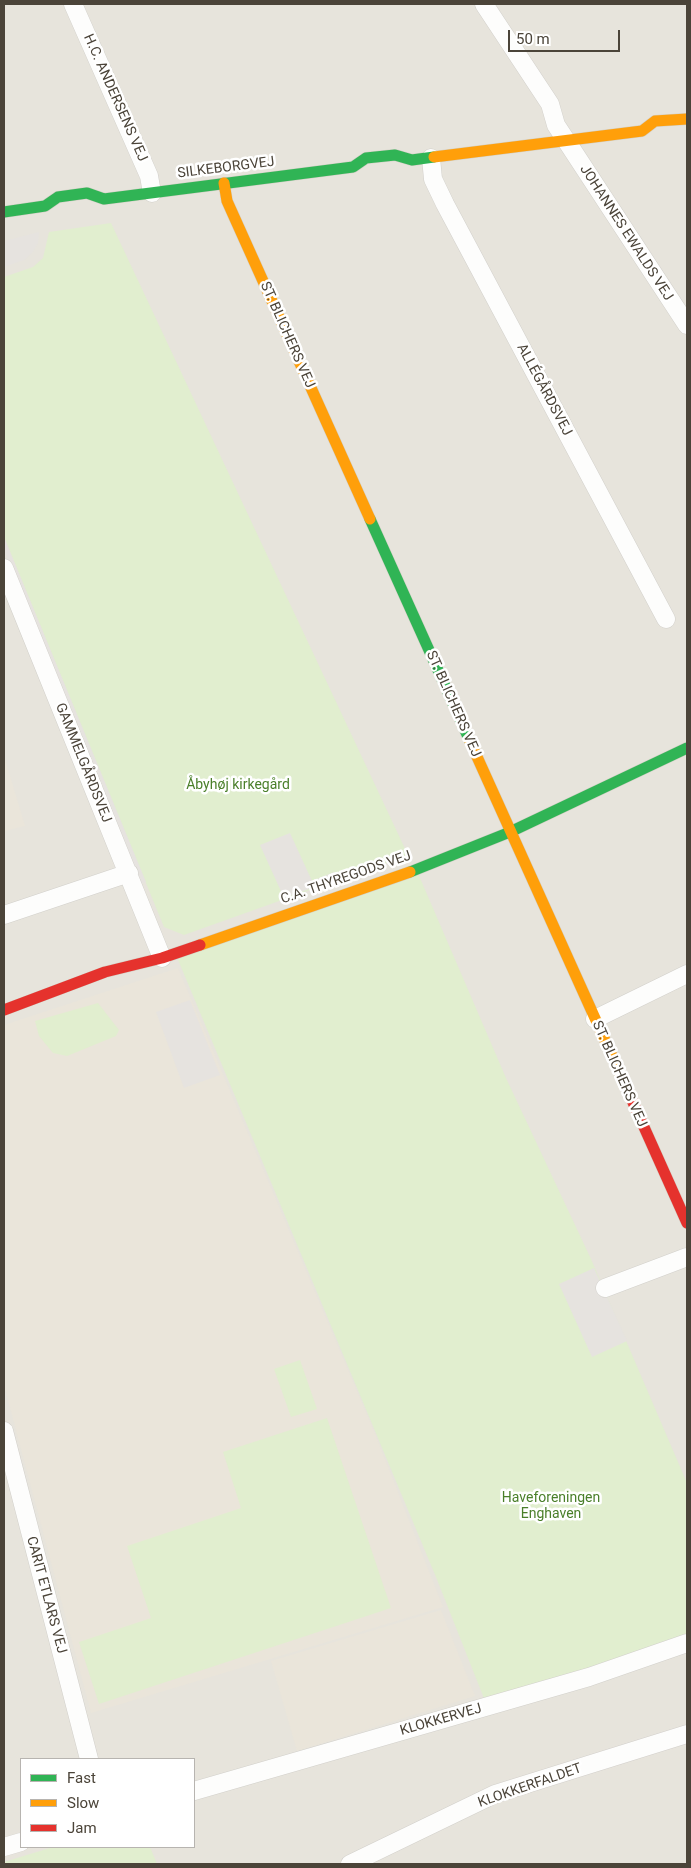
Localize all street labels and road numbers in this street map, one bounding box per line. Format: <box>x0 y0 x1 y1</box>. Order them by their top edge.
street label: H.C. ANDERSENS VEJ <box>79 32 151 164</box>
street label: SILKEBORGVEJ <box>177 154 275 182</box>
street label: JOHANNES EWALDS VEJ <box>576 162 676 304</box>
street label: ST. BLICHERS VEJ <box>256 279 318 391</box>
street label: ALLÉGÅRDSVEJ <box>513 341 575 439</box>
street label: ST. BLICHERS VEJ <box>422 648 484 760</box>
street label: GAMMELGÅRDSVEJ <box>51 701 115 825</box>
street label: C.A. THYREGODS VEJ <box>279 848 413 908</box>
street label: ST. BLICHERS VEJ <box>588 1018 650 1130</box>
street label: CARIT ETLARS VEJ <box>22 1535 70 1655</box>
street label: KLOKKERVEJ <box>398 1700 484 1740</box>
street label: KLOKKERFALDET <box>476 1760 584 1812</box>

